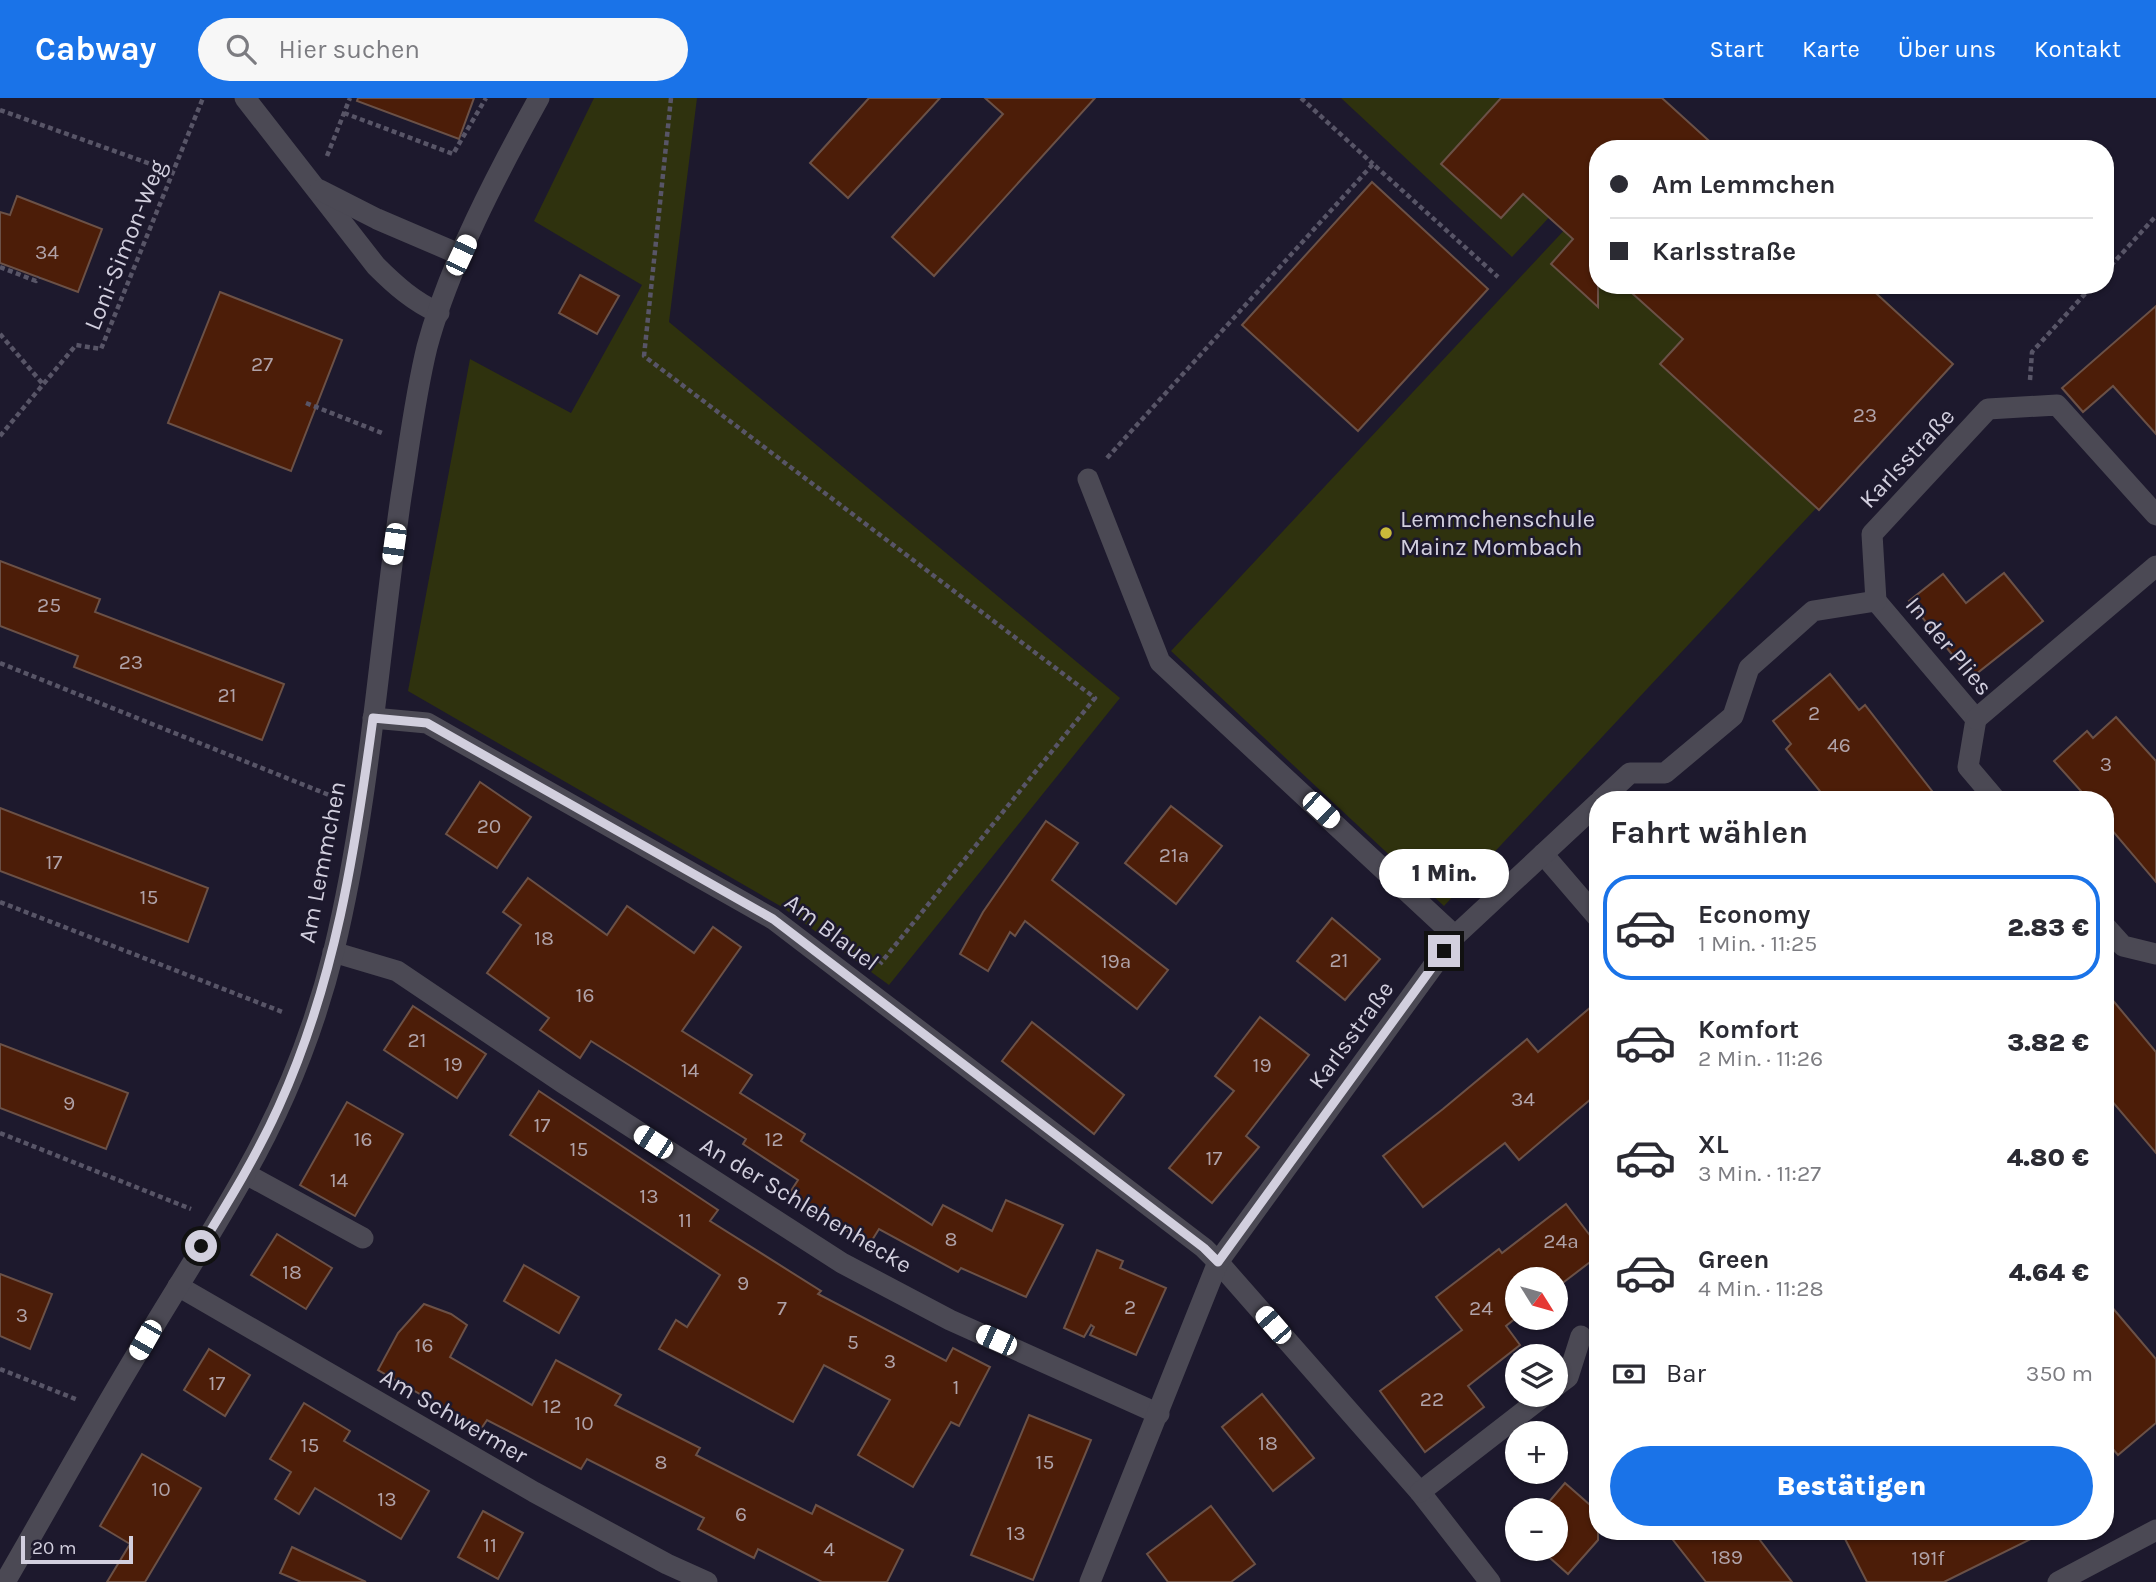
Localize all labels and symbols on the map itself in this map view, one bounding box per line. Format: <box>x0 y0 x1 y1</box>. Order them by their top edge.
street label: Loni-Simon-Weg <box>78 155 172 334</box>
car <box>443 232 480 278</box>
house number: 34 <box>35 240 59 264</box>
house number: 27 <box>251 352 273 376</box>
street label: Karlsstraße <box>1854 402 1960 514</box>
house number: 23 <box>1853 403 1877 427</box>
place label: Lemmchenschule Mainz Mombach <box>1400 505 1595 561</box>
car <box>381 522 408 566</box>
marker: Lemmchenschule Mainz Mombach <box>1378 525 1394 541</box>
street label: In der Plies <box>1900 591 1998 701</box>
house number: 25 <box>37 593 61 617</box>
house number: 23 <box>119 650 143 674</box>
house number: 21 <box>217 683 237 707</box>
house number: 2 <box>1808 701 1820 725</box>
house number: 46 <box>1827 733 1851 757</box>
house number: 3 <box>2100 752 2112 776</box>
street label: Am Lemmchen <box>293 779 351 945</box>
car <box>1299 788 1344 832</box>
house number: 20 <box>477 814 501 838</box>
house number: 21a <box>1159 843 1189 867</box>
house number: 17 <box>46 850 63 874</box>
callout: 1 Min. <box>1379 850 1509 898</box>
house number: 15 <box>140 885 158 909</box>
street label: Am Blauel <box>779 888 885 976</box>
house number: 18 <box>534 926 554 950</box>
route end <box>1428 935 1460 967</box>
house number: 21 <box>1329 948 1349 972</box>
house number: 19a <box>1101 949 1131 973</box>
street label: Karlsstraße <box>1303 976 1399 1094</box>
house number: 16 <box>576 983 594 1007</box>
house number: 21 <box>407 1028 427 1052</box>
house number: 19 <box>443 1052 463 1076</box>
house number: 19 <box>1252 1053 1272 1077</box>
house number: 14 <box>681 1058 700 1082</box>
house number: 34 <box>1511 1087 1535 1111</box>
house number: 9 <box>63 1091 75 1115</box>
house number: 17 <box>534 1113 551 1137</box>
car <box>630 1122 677 1162</box>
house number: 16 <box>354 1127 372 1151</box>
house number: 12 <box>764 1127 784 1151</box>
street label: An der Schlehenhecke <box>695 1131 917 1279</box>
house number: 15 <box>570 1137 588 1161</box>
house number: 17 <box>1206 1146 1223 1170</box>
house number: 14 <box>330 1168 349 1192</box>
house number: 13 <box>639 1184 659 1208</box>
house number: 11 <box>678 1208 692 1232</box>
house number: 8 <box>945 1227 957 1251</box>
house number: 24a <box>1543 1229 1579 1253</box>
route start <box>185 1230 217 1262</box>
house number: 18 <box>282 1260 302 1284</box>
north arrow <box>1505 1267 1568 1330</box>
house number: 9 <box>737 1271 749 1295</box>
house number: 2 <box>1124 1295 1136 1319</box>
house number: 7 <box>777 1296 787 1320</box>
house number: 24 <box>1469 1296 1493 1320</box>
car <box>1252 1302 1295 1348</box>
house number: 3 <box>16 1303 28 1327</box>
car <box>126 1317 165 1363</box>
car <box>973 1322 1020 1358</box>
house number: 5 <box>847 1330 859 1354</box>
house number: 16 <box>415 1333 433 1357</box>
house number: 3 <box>884 1349 896 1373</box>
street label: Am Schwermer <box>375 1363 533 1470</box>
house number: 17 <box>209 1371 226 1395</box>
house number: 1 <box>953 1375 959 1399</box>
house number: 22 <box>1420 1387 1444 1411</box>
house number: 12 <box>542 1394 562 1418</box>
house number: 10 <box>574 1411 594 1435</box>
house number: 18 <box>1258 1431 1278 1455</box>
house number: 15 <box>301 1433 319 1457</box>
house number: 8 <box>655 1450 667 1474</box>
house number: 15 <box>1036 1450 1054 1474</box>
house number: 10 <box>151 1477 171 1501</box>
house number: 13 <box>377 1487 397 1511</box>
house number: 6 <box>735 1502 747 1526</box>
house number: 13 <box>1006 1521 1026 1545</box>
scale bar <box>21 1533 133 1565</box>
house number: 11 <box>483 1533 497 1557</box>
house number: 4 <box>823 1537 835 1561</box>
house number: 189 <box>1711 1545 1743 1569</box>
house number: 191f <box>1911 1546 1945 1570</box>

